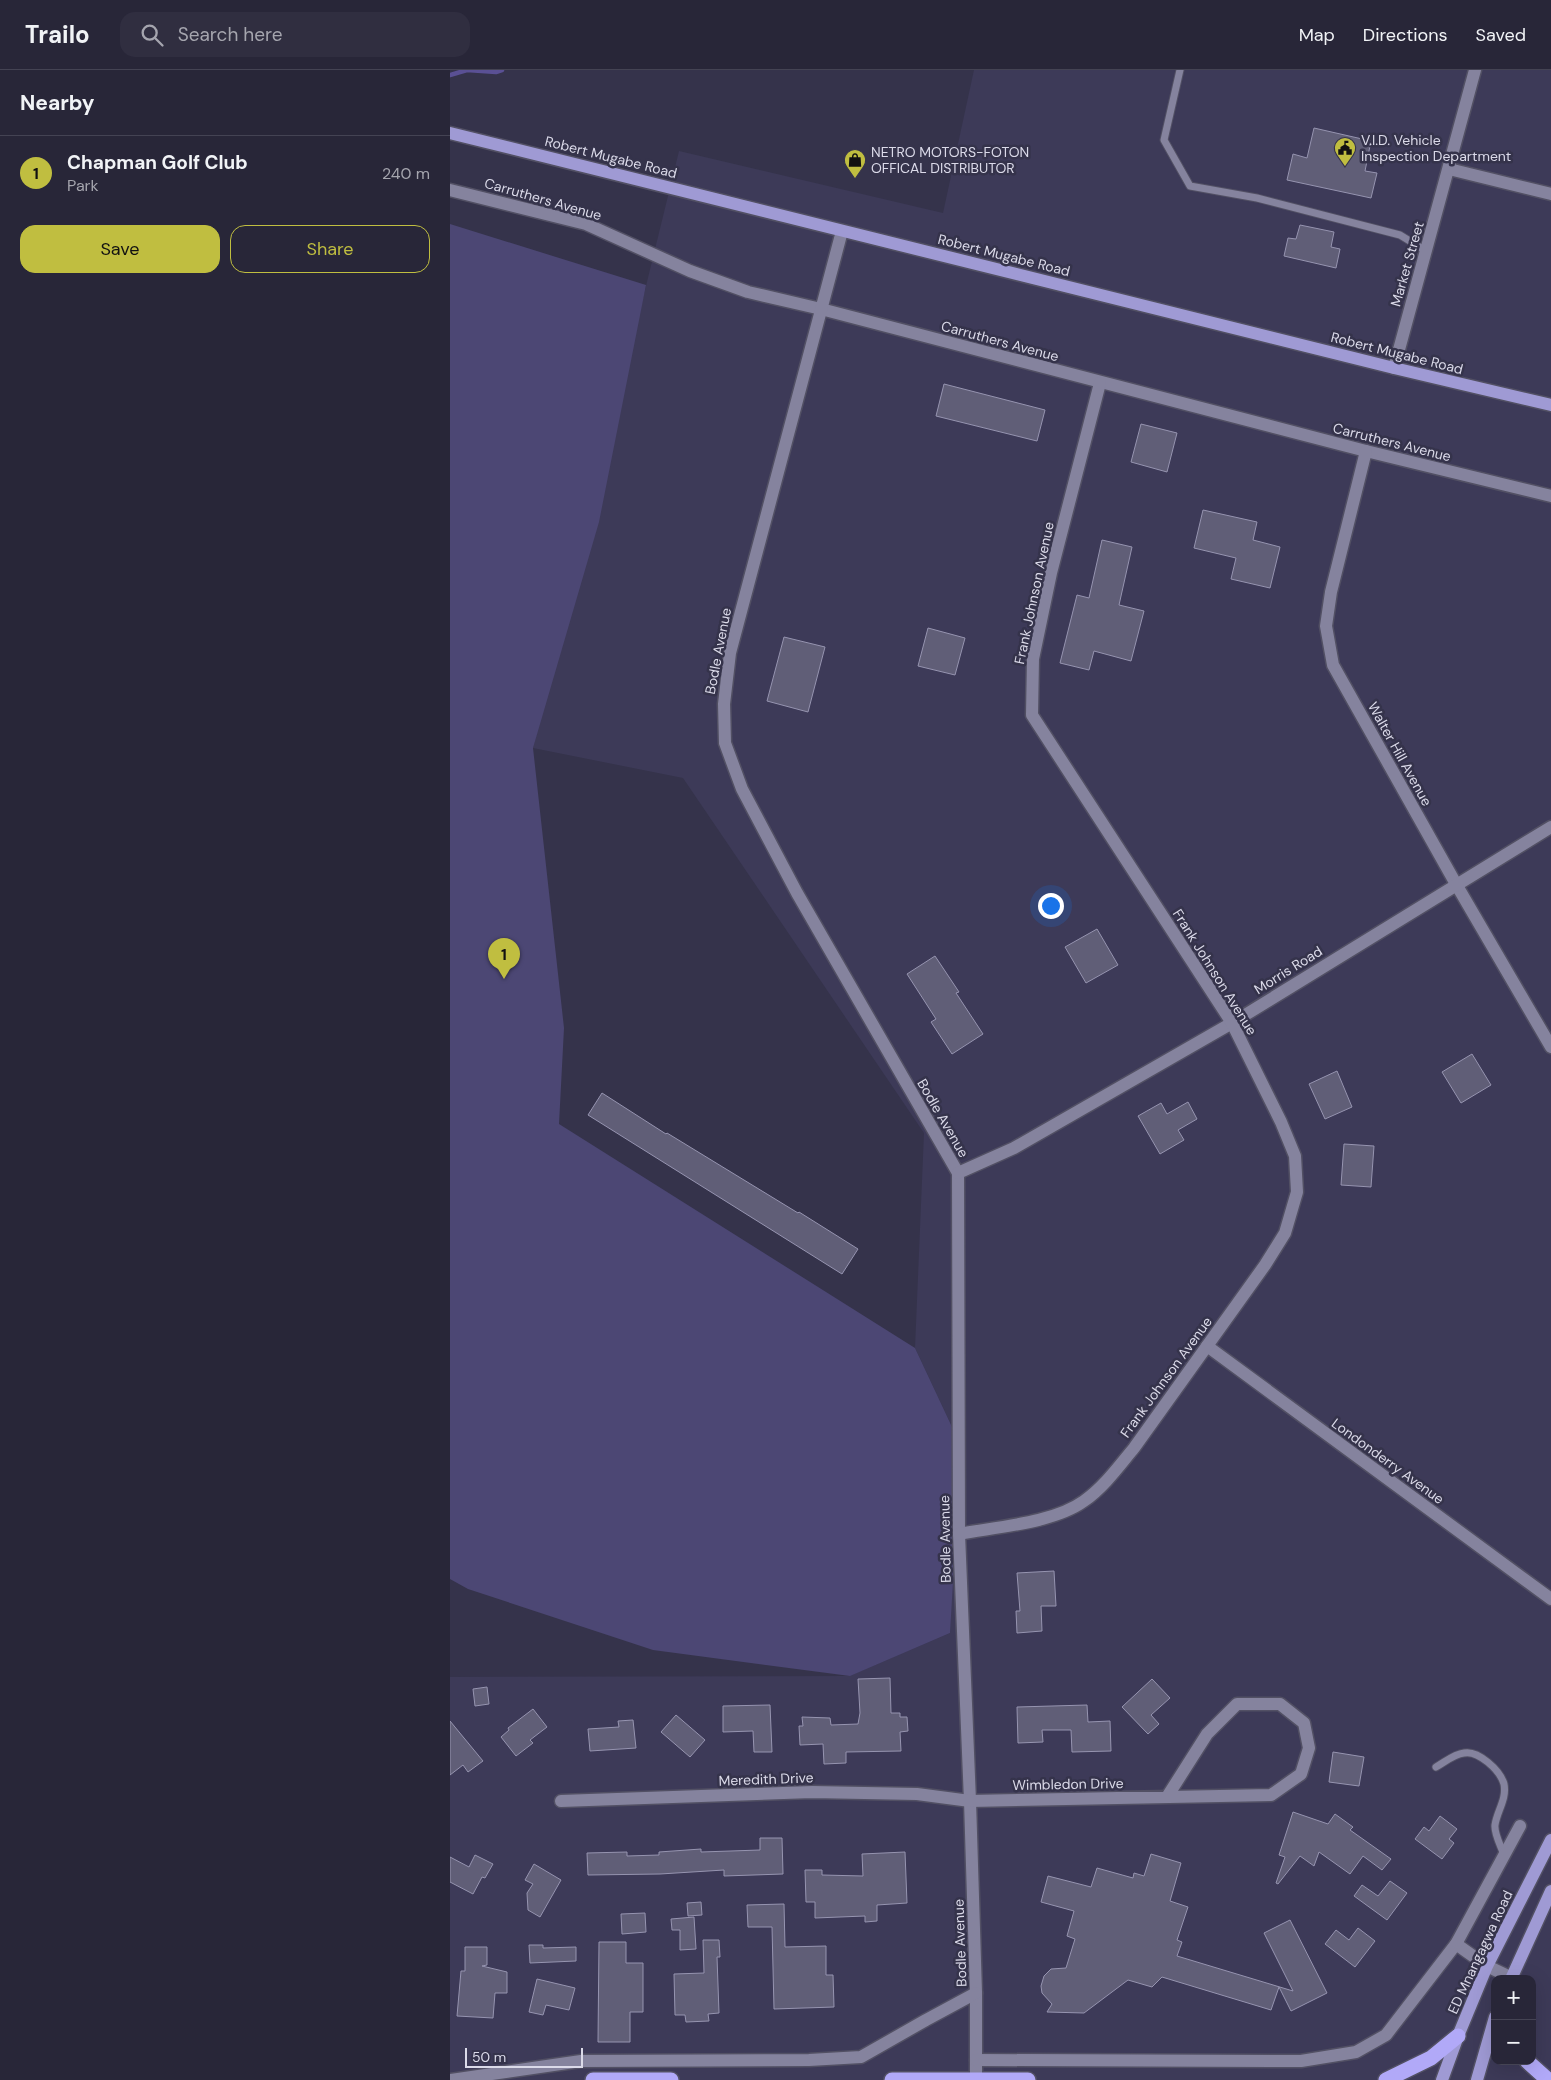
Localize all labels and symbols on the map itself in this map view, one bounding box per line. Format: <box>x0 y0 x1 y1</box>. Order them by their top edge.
place label: V.I.D. Vehicle Inspection Department <box>1361 131 1511 165</box>
street label: Robert Mugabe Road <box>543 132 679 182</box>
public building icon: V.I.D. Vehicle Inspection Department <box>1333 136 1357 167</box>
place label: NETRO MOTORS-FOTON OFFICAL DISTRIBUTOR <box>871 143 1029 177</box>
shop icon: NETRO MOTORS-FOTON OFFICAL DISTRIBUTOR <box>843 148 867 179</box>
street label: Carruthers Avenue <box>482 174 604 224</box>
street label: Market Street <box>1386 219 1428 309</box>
street label: Robert Mugabe Road <box>936 230 1072 280</box>
street label: Carruthers Avenue <box>939 317 1061 365</box>
street label: Robert Mugabe Road <box>1329 328 1465 378</box>
street label: Carruthers Avenue <box>1331 419 1453 465</box>
street label: Frank Johnson Avenue <box>1010 520 1058 666</box>
street label: Bodle Avenue <box>701 606 735 696</box>
street label: Walter Hill Avenue <box>1364 699 1436 809</box>
your location <box>1038 893 1064 919</box>
street label: Frank Johnson Avenue <box>1169 906 1261 1038</box>
pin: 1 <box>488 938 520 979</box>
street label: Morris Road <box>1251 942 1325 998</box>
street label: Bodle Avenue <box>913 1075 973 1161</box>
street label: Frank Johnson Avenue <box>1116 1313 1216 1441</box>
street label: Londonderry Avenue <box>1328 1414 1448 1508</box>
street label: Bodle Avenue <box>935 1495 955 1583</box>
street label: Meredith Drive <box>718 1768 814 1790</box>
street label: Wimbledon Drive <box>1012 1774 1124 1794</box>
street label: ED Mnangagwa Road <box>1443 1887 1517 2017</box>
street label: Bodle Avenue <box>949 1899 971 1987</box>
scale bar <box>465 2045 582 2068</box>

